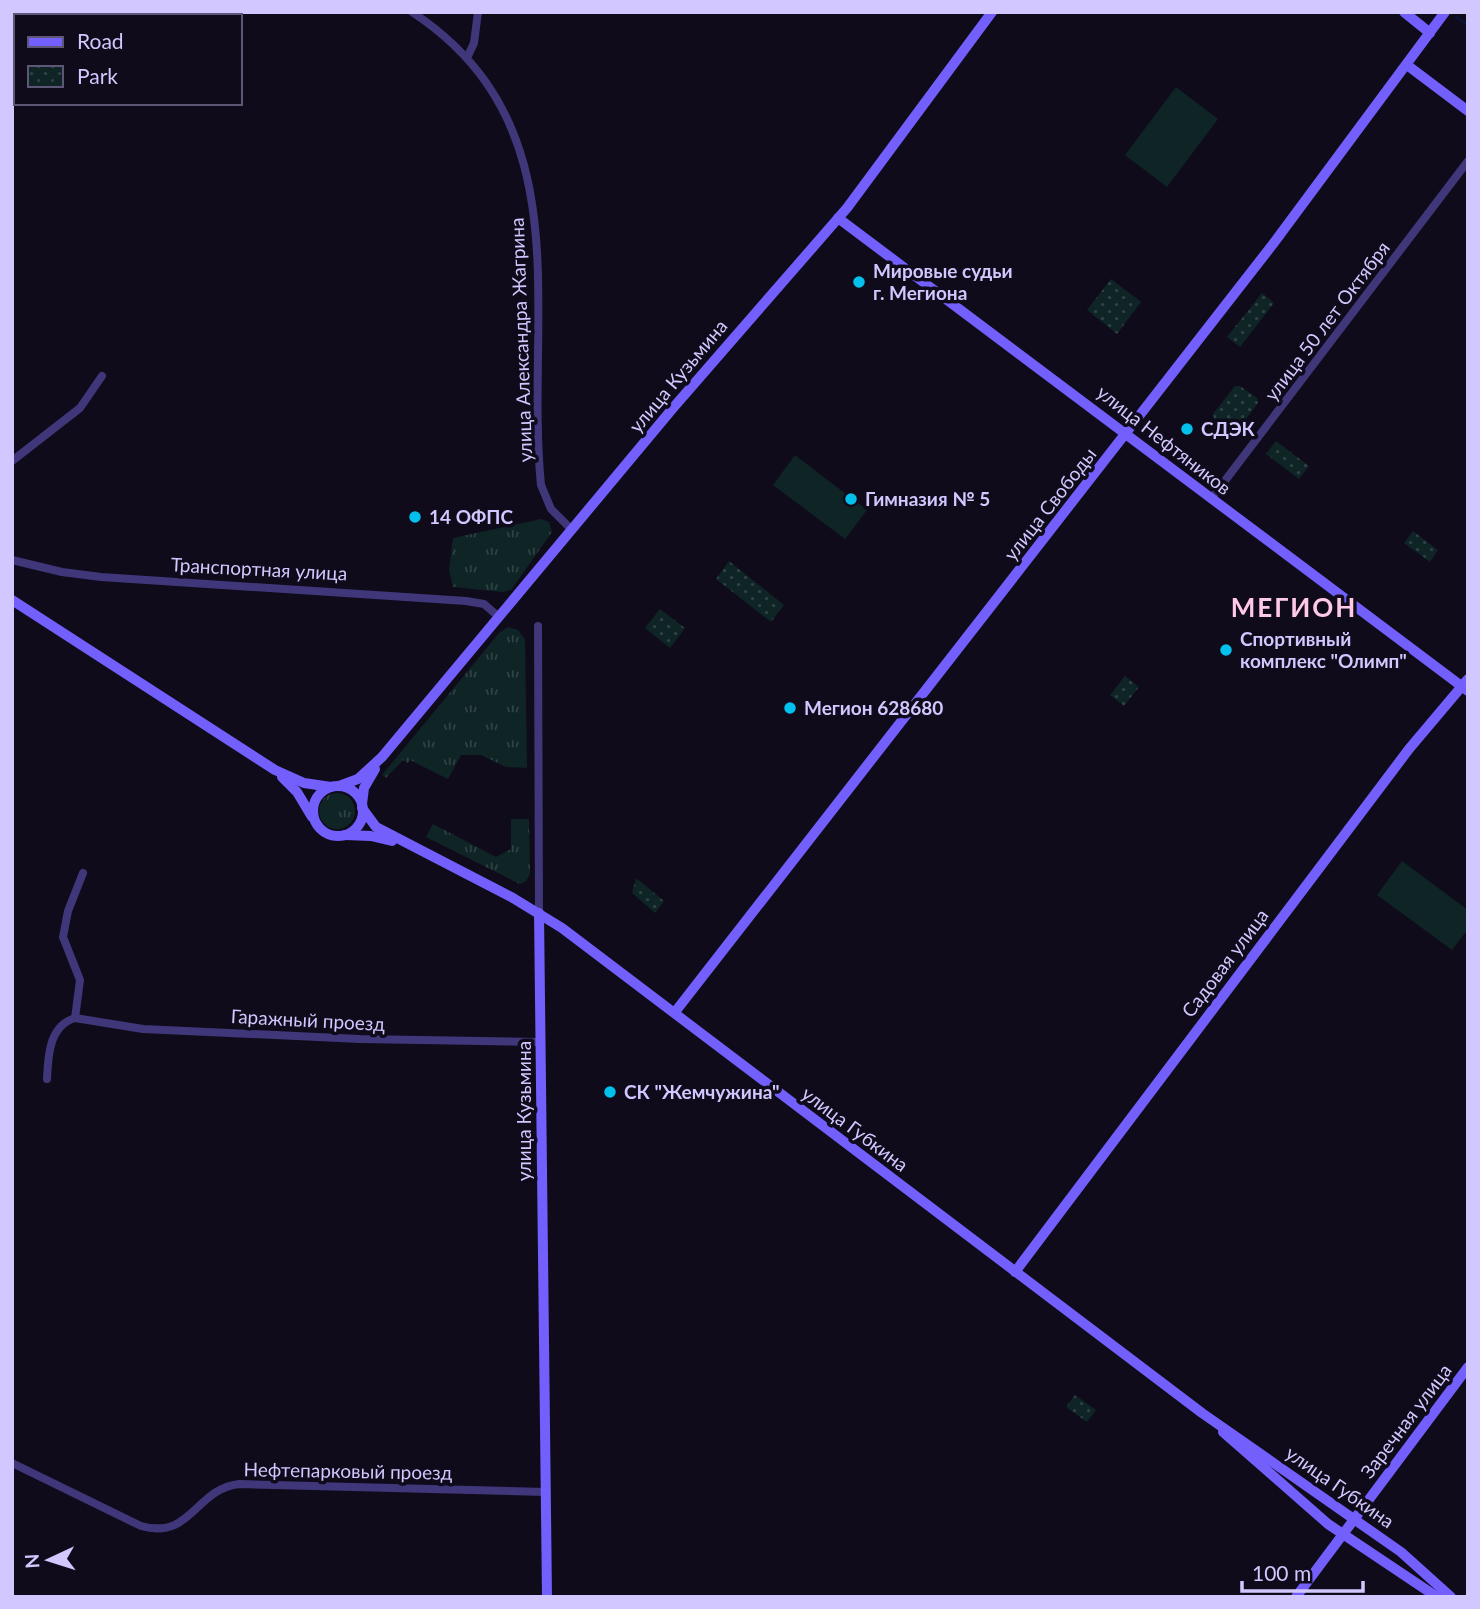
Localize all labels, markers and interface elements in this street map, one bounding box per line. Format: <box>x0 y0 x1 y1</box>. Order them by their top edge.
legend <box>14 14 242 105</box>
text: Road <box>77 28 124 53</box>
text: Park <box>77 63 118 88</box>
street label: улица Александра Жагрина <box>505 217 536 463</box>
street label: улица 50 лет Октября <box>1259 236 1394 405</box>
place label: Мировые судьи г. Мегиона <box>873 259 1013 304</box>
marker: Мировые судьи г. Мегиона <box>851 274 867 290</box>
street label: улица Кузьмина <box>624 315 732 437</box>
street label: улица Нефтяников <box>1093 380 1236 499</box>
place label: СДЭК <box>1201 417 1256 440</box>
marker: СДЭК <box>1179 421 1195 437</box>
street label: улица Свободы <box>998 443 1101 565</box>
place label: Гимназия № 5 <box>865 487 990 510</box>
marker: Гимназия № 5 <box>843 491 859 507</box>
place label: 14 ОФПС <box>429 505 513 528</box>
marker: 14 ОФПС <box>407 509 423 525</box>
street label: Транспортная улица <box>170 552 348 585</box>
district label: МЕГИОН <box>1231 591 1357 623</box>
place label: Спортивный комплекс "Олимп" <box>1240 627 1407 672</box>
marker: Спортивный комплекс "Олимп" <box>1218 642 1234 658</box>
place label: Мегион 628680 <box>804 696 943 719</box>
marker: Мегион 628680 <box>782 700 798 716</box>
street label: Садовая улица <box>1176 904 1273 1021</box>
street label: Гаражный проезд <box>230 1004 386 1035</box>
street label: улица Кузьмина <box>512 1041 535 1181</box>
place label: СК "Жемчужина" <box>624 1080 780 1103</box>
street label: улица Губкина <box>798 1081 913 1176</box>
marker: СК "Жемчужина" <box>602 1084 618 1100</box>
street label: Заречная улица <box>1355 1359 1456 1482</box>
street label: улица Губкина <box>1282 1441 1399 1532</box>
street label: Нефтепарковый проезд <box>243 1457 453 1484</box>
north arrow <box>14 1525 84 1595</box>
scale bar <box>1242 1550 1363 1594</box>
text: N <box>20 1553 44 1569</box>
text: 100 m <box>1252 1560 1311 1585</box>

